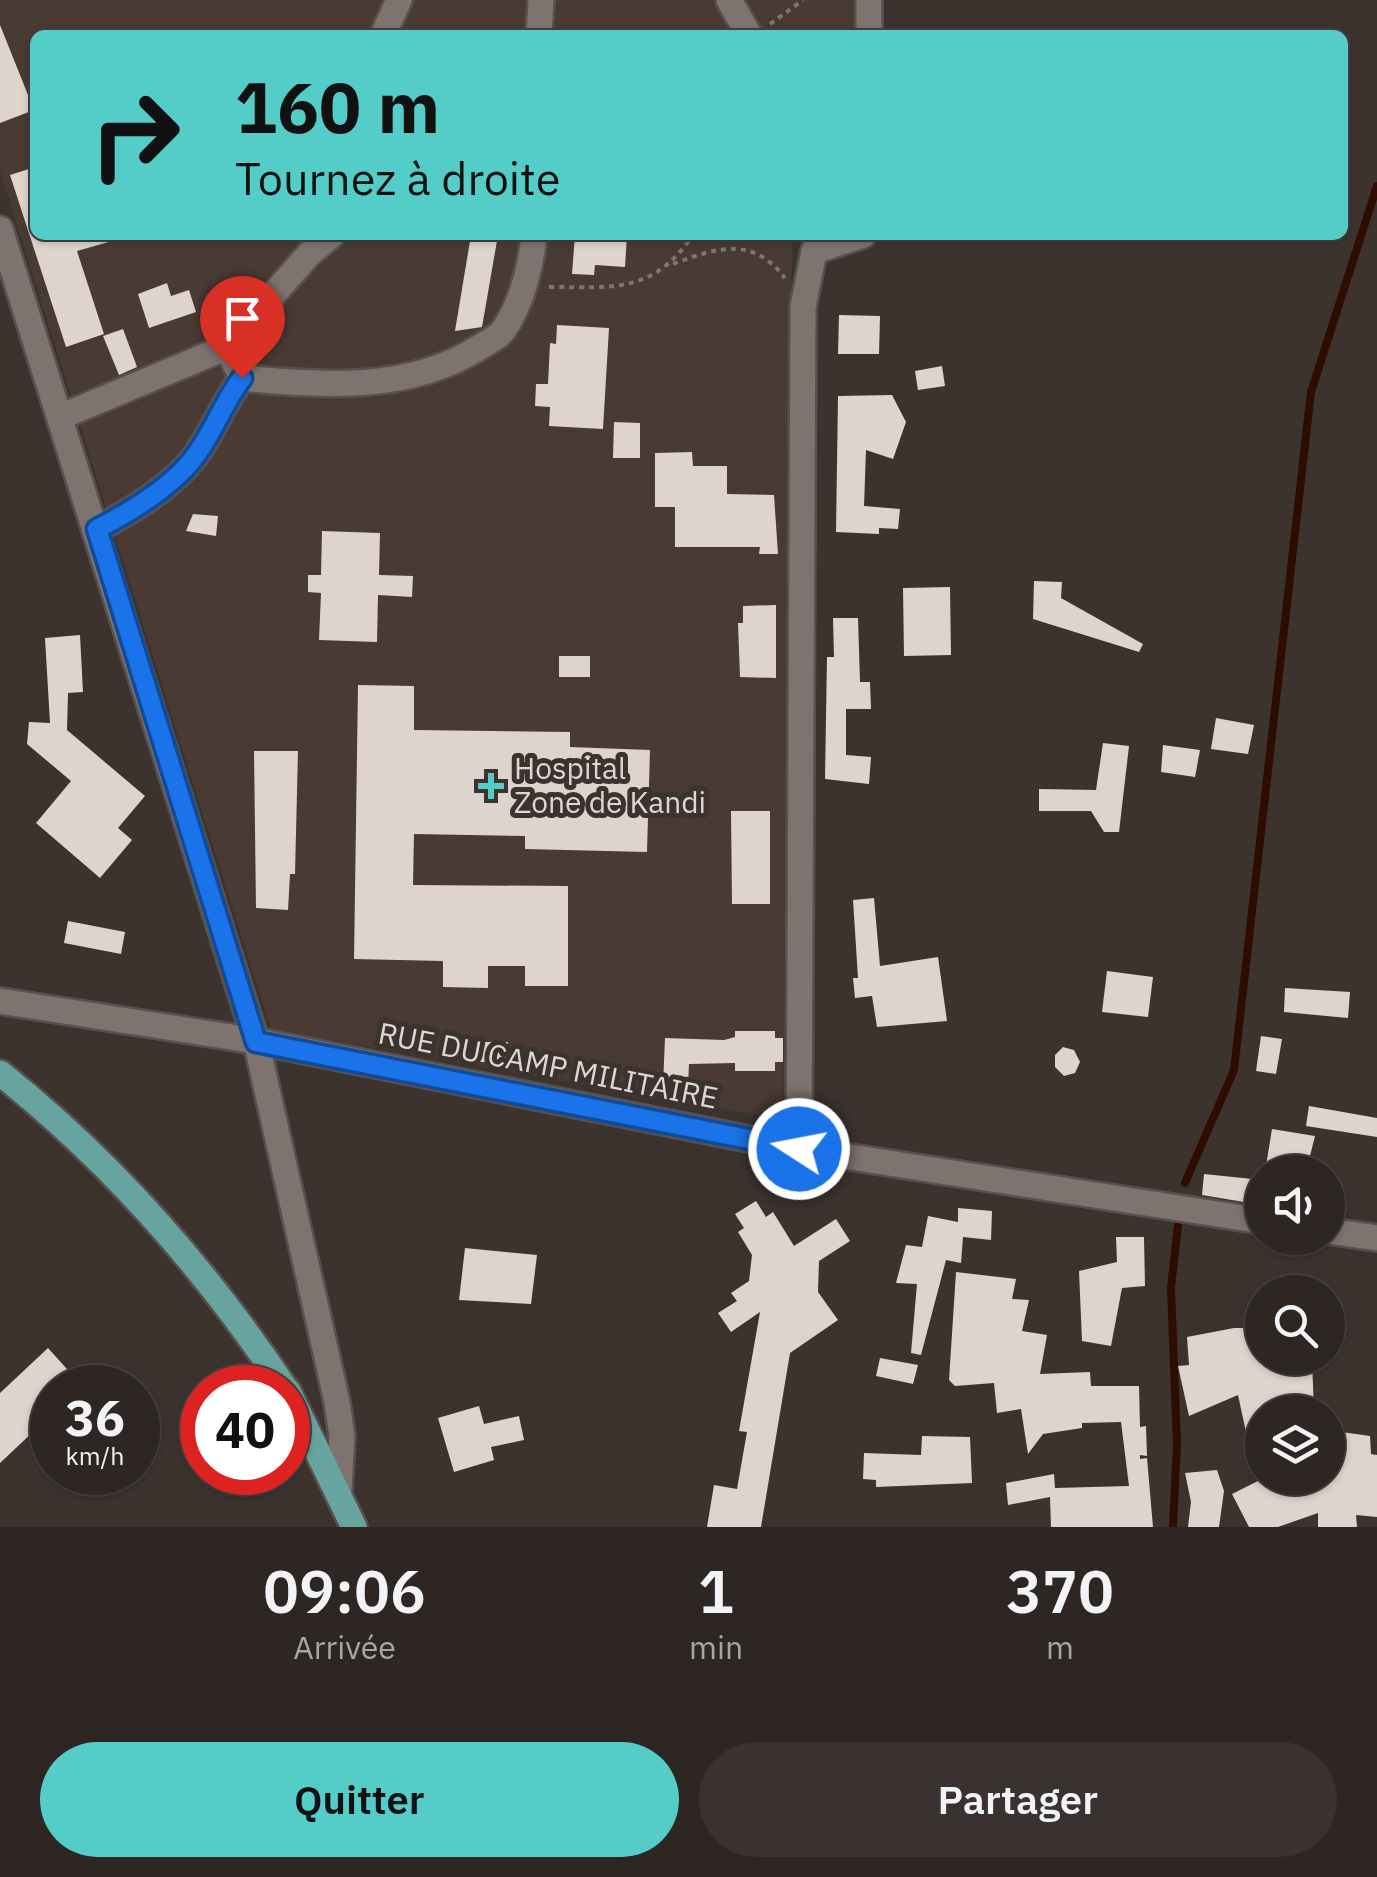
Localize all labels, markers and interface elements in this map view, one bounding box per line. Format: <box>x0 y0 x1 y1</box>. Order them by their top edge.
text: 160 m <box>235 61 440 152</box>
icon: right <box>70 70 200 200</box>
text: Tournez à droite <box>235 149 560 207</box>
pin <box>200 276 285 379</box>
icon: arrive <box>215 291 270 346</box>
place label: Hospital Zone de Kandi <box>514 748 706 821</box>
marker: Hospital Zone de Kandi <box>478 773 504 799</box>
street label: RUE DU CAMP MILITAIRE <box>375 1012 721 1117</box>
position arrow <box>747 1097 851 1201</box>
map controls <box>1245 1155 1345 1495</box>
button: sound <box>1245 1155 1345 1255</box>
button: search <box>1245 1275 1345 1375</box>
speed limit sign: 40 <box>180 1365 310 1495</box>
text: 36 <box>65 1385 125 1450</box>
button: layers <box>1245 1395 1345 1495</box>
text: km/h <box>66 1439 124 1472</box>
text: 09:06 <box>263 1551 426 1630</box>
text: 1 <box>698 1551 734 1630</box>
text: 370 <box>1006 1551 1114 1630</box>
text: Arrivée <box>293 1626 396 1668</box>
text: min <box>689 1626 743 1668</box>
text: m <box>1046 1626 1074 1668</box>
button: Quitter <box>40 1742 679 1857</box>
button: Partager <box>699 1742 1337 1857</box>

